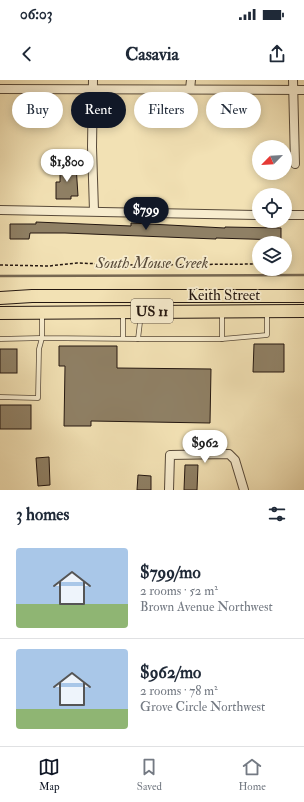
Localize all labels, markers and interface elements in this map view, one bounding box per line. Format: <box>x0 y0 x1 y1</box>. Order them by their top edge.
text: 06:03 <box>20 5 52 24</box>
icon: back <box>16 43 38 65</box>
text: Casavia <box>125 43 179 66</box>
icon: share <box>266 43 288 65</box>
chip: Buy <box>12 92 63 128</box>
chip: Rent <box>71 92 126 128</box>
chip: Filters <box>134 92 198 128</box>
chip: New <box>206 92 261 128</box>
north arrow <box>252 140 292 180</box>
map controls <box>252 140 292 276</box>
pin: $1,800 <box>34 149 100 183</box>
text: $1,800 <box>50 154 84 170</box>
button: locate <box>252 188 292 228</box>
pin: $799 <box>122 197 170 231</box>
text: $799 <box>133 202 159 218</box>
button: layers <box>252 236 292 276</box>
water label: South Mouse Creek <box>95 253 209 273</box>
street label: Keith Street <box>188 286 260 305</box>
road number: US 11 <box>131 299 173 323</box>
pin: $962 <box>181 430 229 464</box>
text: $962 <box>191 435 219 451</box>
icon: filters <box>266 503 288 525</box>
text: 3 homes <box>16 504 69 525</box>
text: $799/mo <box>140 562 201 583</box>
icon: home <box>48 564 96 612</box>
text: 2 rooms · 52 m² <box>140 583 218 599</box>
text: Brown Avenue Northwest <box>140 599 273 615</box>
text: $962/mo <box>140 662 201 683</box>
icon: home <box>48 665 96 713</box>
text: 2 rooms · 78 m² <box>140 683 218 699</box>
text: Grove Circle Northwest <box>140 699 265 715</box>
tab: Map <box>38 756 60 793</box>
tab: Saved <box>137 756 162 793</box>
tab: Home <box>238 756 266 793</box>

